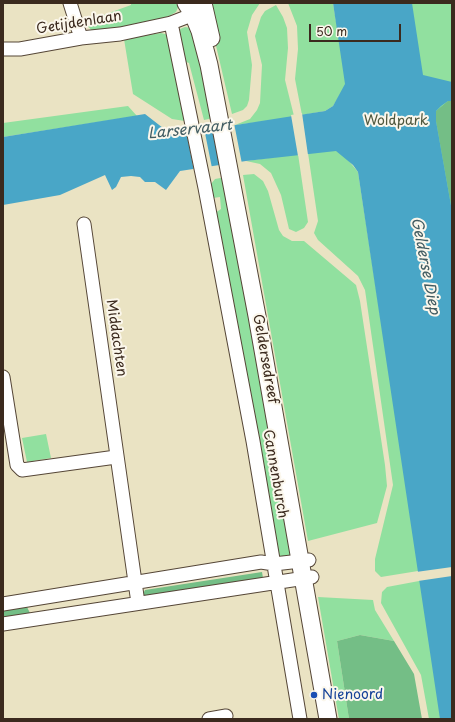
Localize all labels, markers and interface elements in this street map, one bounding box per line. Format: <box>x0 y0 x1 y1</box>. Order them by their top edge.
street label: Getijdenlaan <box>35 8 123 38</box>
scale bar <box>311 16 403 42</box>
text: 50 m <box>316 22 347 40</box>
park label: Woldpark <box>364 113 428 129</box>
water label: Larservaart <box>147 117 233 143</box>
water label: Gelderse Diep <box>407 216 443 316</box>
street label: Middachten <box>102 298 130 378</box>
street label: Geldersedreef <box>249 313 281 405</box>
street label: Cannenburch <box>259 428 291 520</box>
place label: Nienoord <box>322 687 383 703</box>
marker: Nienoord <box>309 690 319 700</box>

